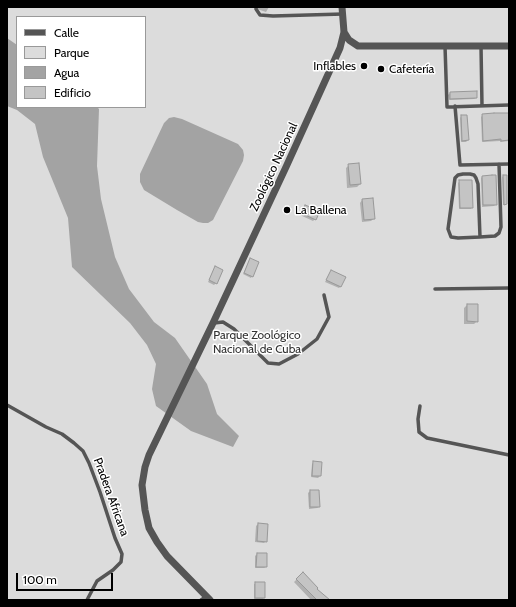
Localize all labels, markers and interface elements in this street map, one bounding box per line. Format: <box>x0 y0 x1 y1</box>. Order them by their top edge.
legend <box>16 16 146 108</box>
text: Calle <box>54 25 79 40</box>
text: Parque <box>54 45 89 60</box>
place label: Inflables <box>313 59 356 73</box>
marker: Inflables <box>359 61 369 71</box>
place label: Cafetería <box>389 62 434 76</box>
marker: Cafetería <box>376 64 386 74</box>
text: Agua <box>54 65 79 80</box>
text: Edificio <box>54 85 91 100</box>
street label: Zoológico Nacional <box>247 120 301 214</box>
place label: La Ballena <box>295 203 347 217</box>
marker: La Ballena <box>282 205 292 215</box>
park label: Parque Zoológico Nacional de Cuba <box>213 328 301 356</box>
street label: Pradera Africana <box>90 456 132 538</box>
scale bar <box>18 565 115 591</box>
text: 100 m <box>23 572 57 587</box>

